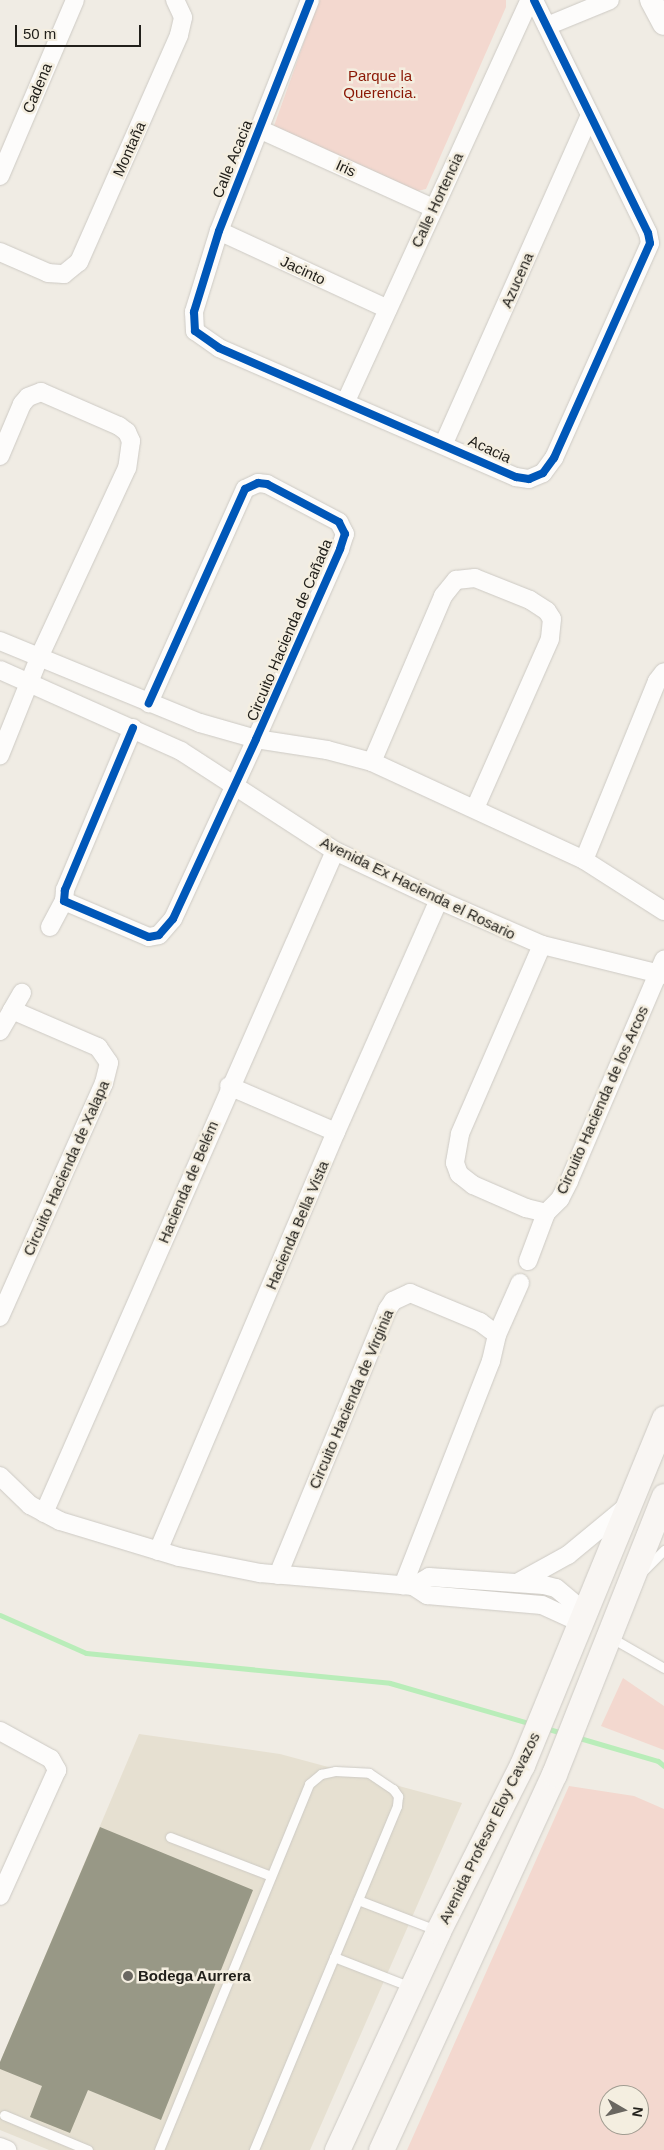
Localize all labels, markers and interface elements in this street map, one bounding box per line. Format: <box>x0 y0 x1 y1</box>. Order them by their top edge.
scale bar <box>18 15 144 47</box>
text: 50 m <box>23 25 56 42</box>
street label: Cadena <box>18 60 56 116</box>
park label: Parque la Querencia. <box>343 66 417 101</box>
street label: Calle Acacia <box>208 117 256 201</box>
street label: Montaña <box>109 119 149 179</box>
street label: Calle Hortencia <box>407 150 467 250</box>
street label: Iris <box>333 156 359 180</box>
street label: Azucena <box>497 250 537 310</box>
street label: Jacinto <box>278 252 328 288</box>
street label: Acacia <box>466 431 514 467</box>
street label: Circuito Hacienda de Cañada <box>242 536 336 724</box>
street label: Avenida Ex Hacienda el Rosario <box>318 833 518 943</box>
street label: Circuito Hacienda de los Arcos <box>552 1003 652 1197</box>
street label: Circuito Hacienda de Xalapa <box>19 1078 113 1258</box>
street label: Hacienda de Belém <box>154 1118 222 1246</box>
street label: Hacienda Bella Vista <box>262 1158 332 1292</box>
street label: Circuito Hacienda de Virginia <box>305 1307 397 1491</box>
street label: Avenida Profesor Eloy Cavazos <box>435 1729 543 1927</box>
place label: Bodega Aurrera <box>138 1967 251 1985</box>
marker: Bodega Aurrera <box>122 1970 134 1982</box>
north arrow <box>599 2085 649 2135</box>
text: N <box>629 2106 646 2118</box>

